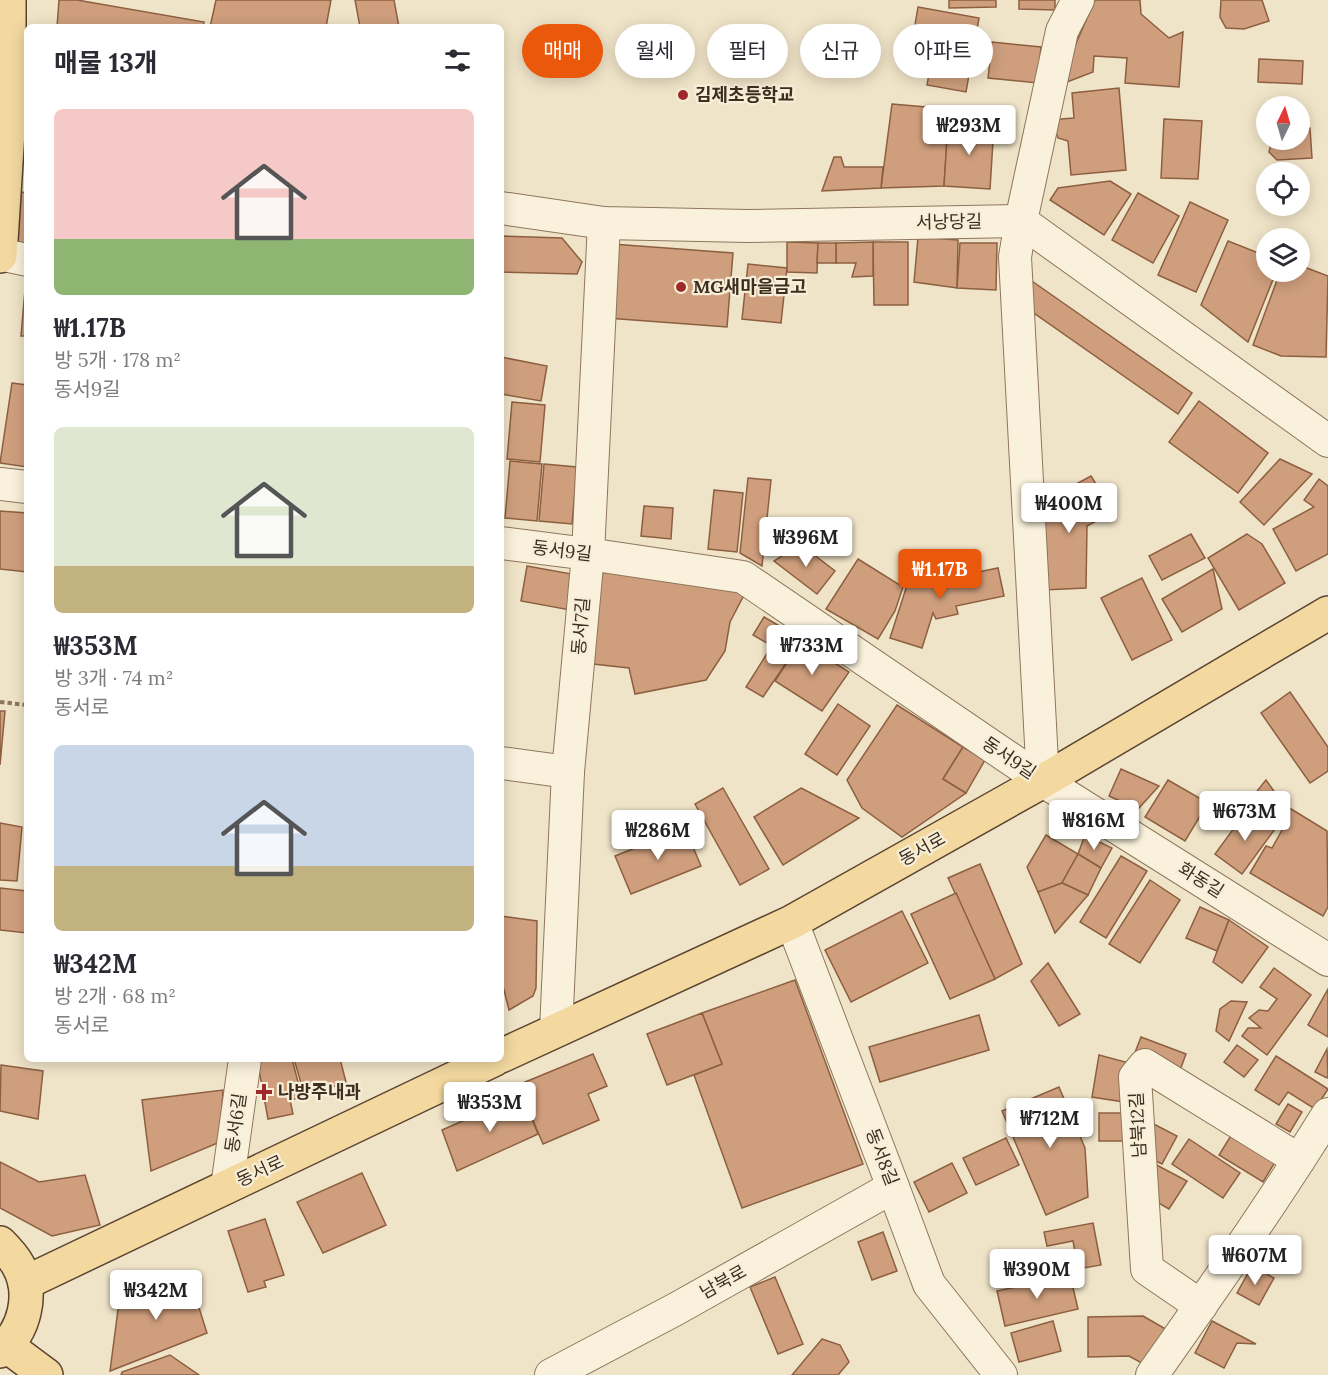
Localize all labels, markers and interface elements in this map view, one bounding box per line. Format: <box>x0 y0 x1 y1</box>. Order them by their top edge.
chip: 매매 <box>522 24 603 78</box>
chip: 월세 <box>615 24 695 78</box>
chip: 필터 <box>707 24 788 78</box>
chip: 신규 <box>800 24 881 78</box>
chip: 아파트 <box>893 24 993 78</box>
icon: filters <box>441 44 474 77</box>
text: 매물 13개 <box>54 46 158 79</box>
place label: 김제초등학교 <box>695 83 794 106</box>
marker: 김제초등학교 <box>676 88 690 102</box>
north arrow <box>1256 96 1310 150</box>
map controls <box>1256 96 1310 282</box>
pin: ₩293M <box>927 105 1011 156</box>
text: ₩293M <box>937 112 1001 137</box>
icon: home <box>210 148 318 256</box>
button: locate <box>1256 162 1310 216</box>
street label: 서낭당길 <box>916 209 982 234</box>
button: layers <box>1256 228 1310 282</box>
place label: MG새마을금고 <box>693 275 807 298</box>
marker: MG새마을금고 <box>674 280 688 294</box>
text: ₩1.17B <box>54 311 126 344</box>
text: 방 5개 · 178 m² <box>54 347 181 372</box>
text: 동서9길 <box>54 376 121 401</box>
icon: home <box>210 466 318 574</box>
pin: ₩400M <box>1027 483 1111 534</box>
text: ₩400M <box>1035 490 1103 515</box>
pin: ₩396M <box>764 517 848 568</box>
text: ₩396M <box>773 524 839 549</box>
street label: 동서9길 <box>531 535 593 566</box>
pin: ₩1.17B <box>891 549 989 600</box>
text: ₩1.17B <box>912 556 968 581</box>
street label: 동서7길 <box>567 596 594 656</box>
pin: ₩733M <box>770 625 854 676</box>
text: ₩353M <box>54 629 138 662</box>
text: ₩733M <box>780 632 844 657</box>
text: 방 3개 · 74 m² <box>54 665 173 690</box>
text: 동서로 <box>54 694 109 719</box>
street label: 동서9길 <box>978 731 1041 784</box>
icon: home <box>210 784 318 892</box>
pin: ₩673M <box>1203 791 1287 842</box>
text: ₩673M <box>1213 798 1277 823</box>
pin: ₩816M <box>1052 800 1136 851</box>
text: ₩816M <box>1063 807 1125 832</box>
pin: ₩286M <box>616 810 700 861</box>
text: ₩286M <box>626 817 690 842</box>
street label: 동서로 <box>894 826 949 871</box>
street label: 화동길 <box>1174 857 1228 902</box>
text: ₩342M <box>54 947 137 980</box>
text: 방 2개 · 68 m² <box>54 983 176 1008</box>
text: 동서로 <box>54 1012 109 1037</box>
place label: 나방주내과 <box>278 1080 361 1103</box>
pin: ₩353M <box>448 1082 532 1133</box>
marker: 나방주내과 <box>255 1083 273 1101</box>
text: ₩353M <box>458 1089 522 1114</box>
street label: 동서6길 <box>220 1092 251 1154</box>
street label: 남북12길 <box>1124 1092 1151 1159</box>
pin: ₩712M <box>1008 1098 1092 1149</box>
text: ₩712M <box>1020 1105 1080 1130</box>
street label: 동서8길 <box>861 1125 904 1189</box>
street label: 동서로 <box>232 1150 287 1191</box>
pin: ₩607M <box>1213 1235 1297 1286</box>
text: ₩607M <box>1223 1242 1287 1267</box>
pin: ₩390M <box>995 1249 1079 1300</box>
text: ₩390M <box>1004 1256 1070 1281</box>
street label: 남북로 <box>695 1259 750 1304</box>
pin: ₩342M <box>114 1270 198 1321</box>
text: ₩342M <box>124 1277 188 1302</box>

